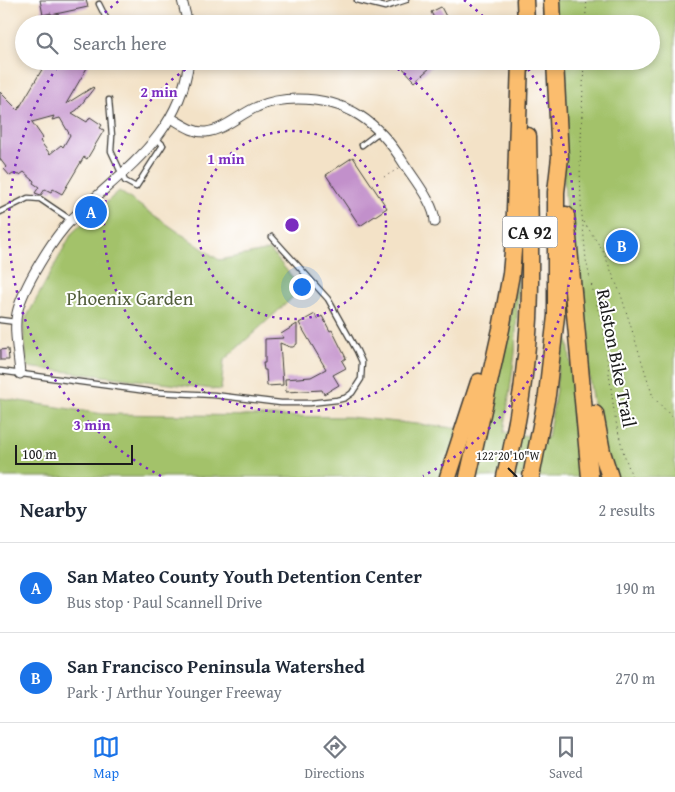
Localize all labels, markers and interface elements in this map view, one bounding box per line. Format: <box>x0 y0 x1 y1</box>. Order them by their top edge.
search box <box>15 15 660 70</box>
icon: search <box>33 29 61 57</box>
text: Search here <box>73 29 167 57</box>
text: 2 min <box>140 81 178 102</box>
text: 1 min <box>207 148 245 169</box>
pin: A <box>75 193 107 231</box>
centre of rings <box>283 216 301 234</box>
road number: CA 92 <box>502 216 558 248</box>
pin: B <box>606 227 638 265</box>
your location <box>289 274 315 300</box>
park label: Phoenix Garden <box>67 284 194 312</box>
street label: Ralston Bike Trail <box>590 286 644 430</box>
text: 3 min <box>73 414 111 435</box>
scale bar <box>15 442 132 465</box>
text: 100 m <box>22 444 57 464</box>
text: 122°20'10"W <box>476 447 540 464</box>
text: Nearby <box>20 494 87 525</box>
text: 2 results <box>598 498 655 522</box>
text: San Mateo County Youth Detention Center <box>67 562 422 590</box>
text: A <box>31 576 41 600</box>
text: 190 m <box>615 576 655 600</box>
text: Bus stop · Paul Scannell Drive <box>67 590 262 614</box>
text: San Francisco Peninsula Watershed <box>67 652 365 680</box>
text: B <box>31 666 41 690</box>
text: 270 m <box>615 666 655 690</box>
text: Park · J Arthur Younger Freeway <box>67 680 282 704</box>
tab: Map <box>92 733 120 783</box>
tab: Directions <box>304 733 365 783</box>
tab: Saved <box>549 733 583 783</box>

